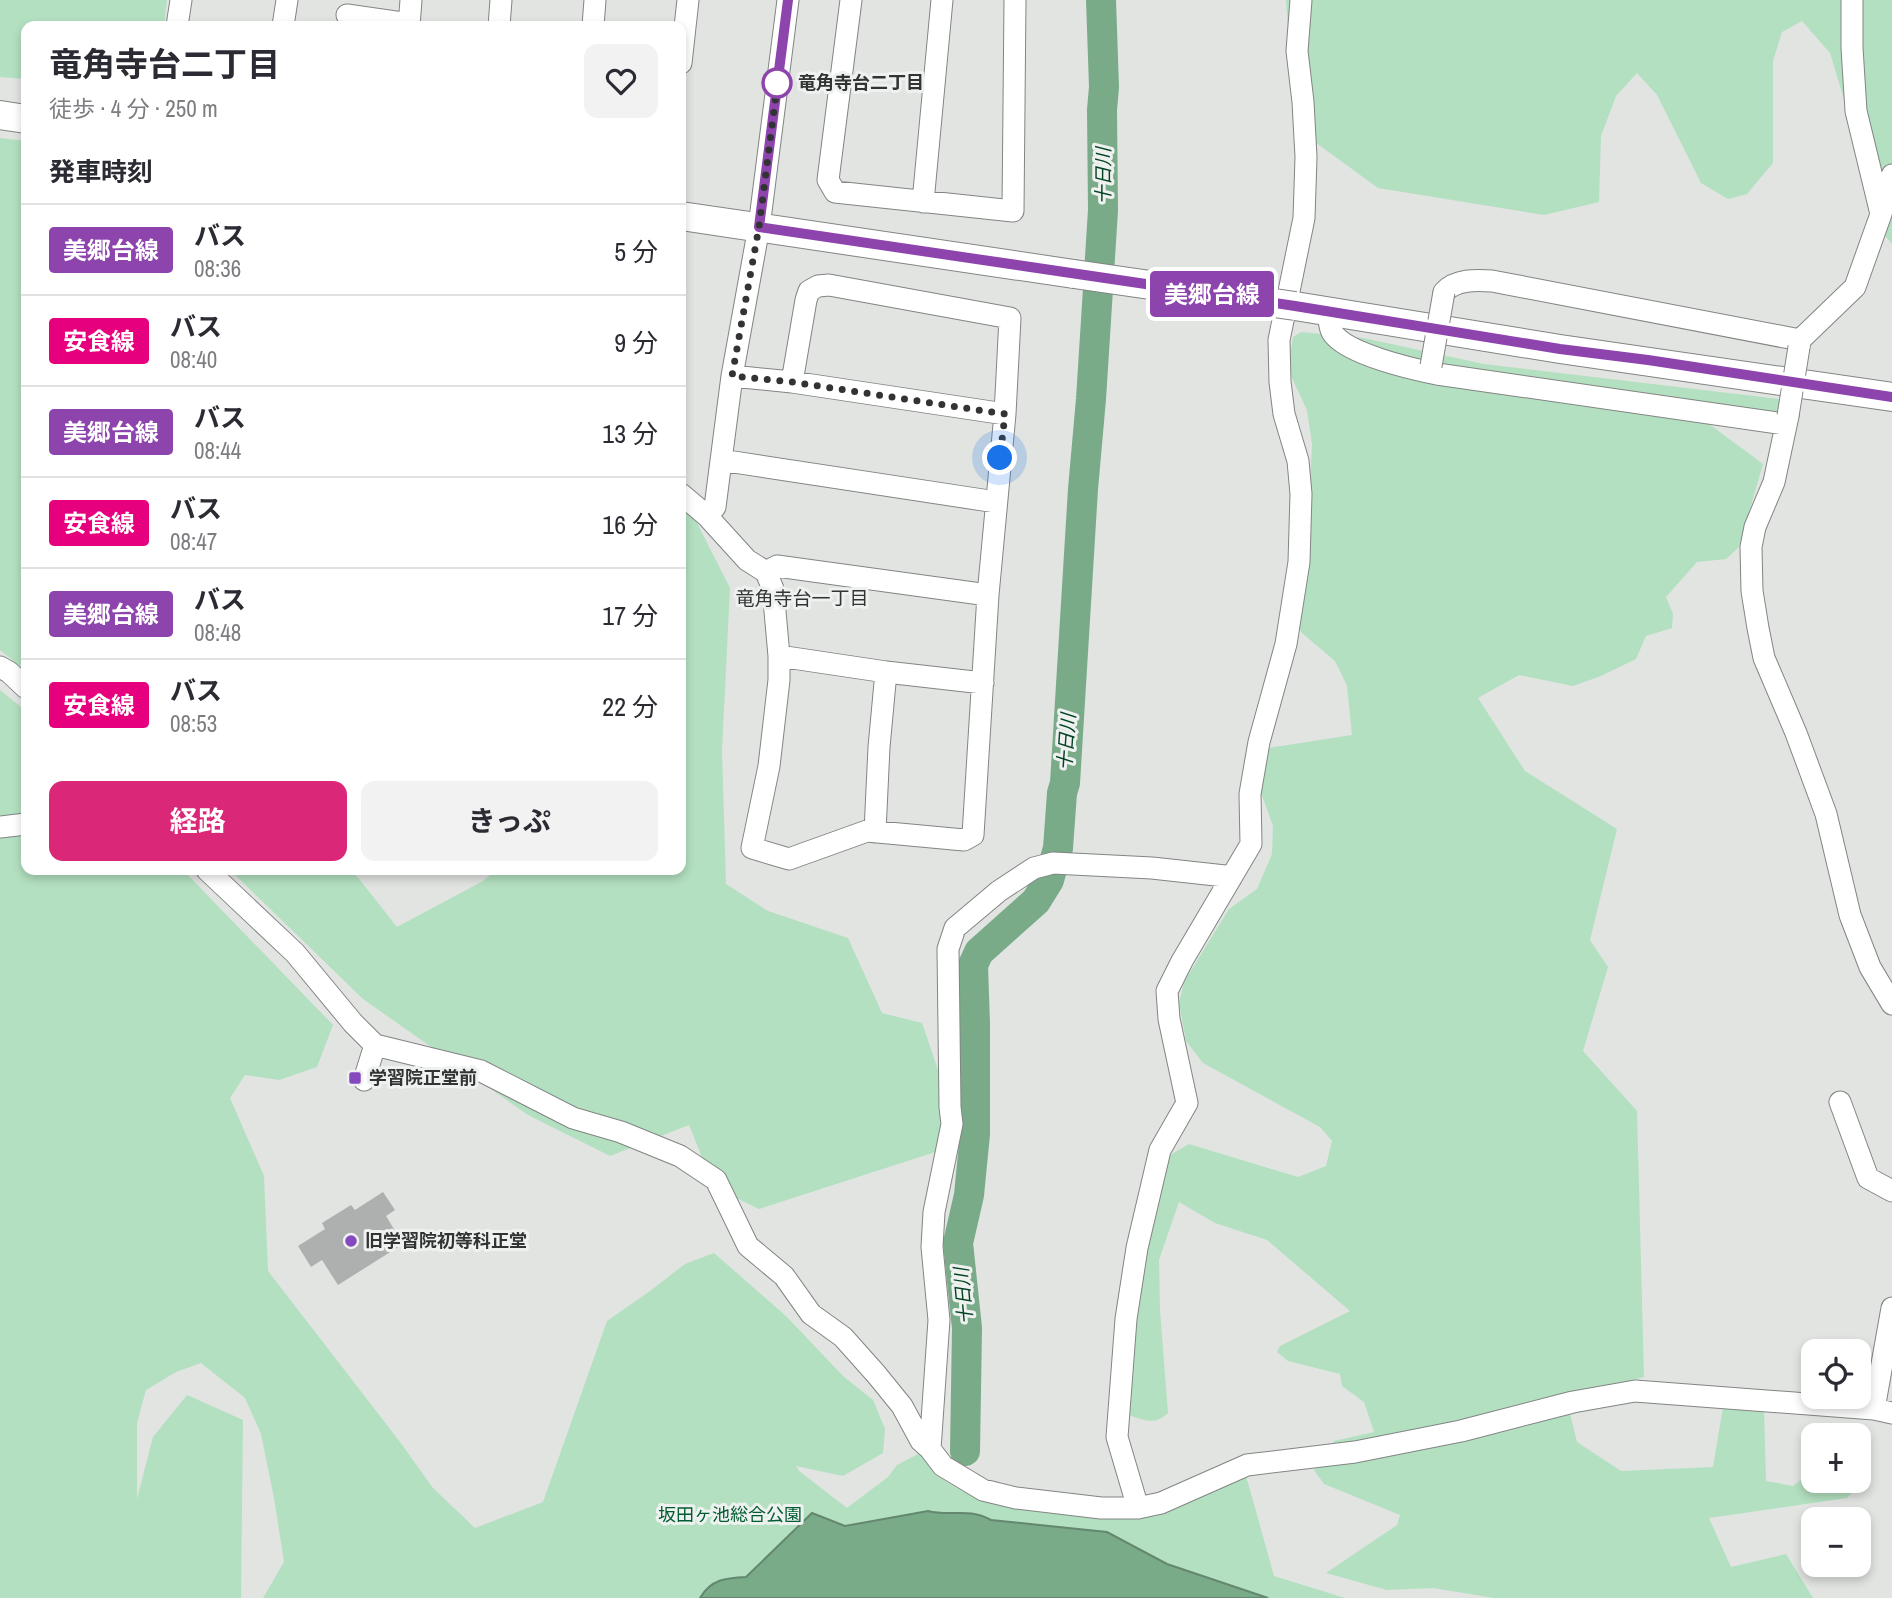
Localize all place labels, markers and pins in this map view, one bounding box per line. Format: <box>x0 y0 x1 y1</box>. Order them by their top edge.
marker: 竜角寺台二丁目 <box>762 68 792 98</box>
place label: 竜角寺台二丁目 <box>798 70 924 95</box>
place label: 学習院正堂前 <box>369 1065 477 1090</box>
marker: 学習院正堂前 <box>347 1070 363 1086</box>
place label: 旧学習院初等科正堂 <box>365 1228 527 1253</box>
marker: 旧学習院初等科正堂 <box>343 1233 359 1249</box>

